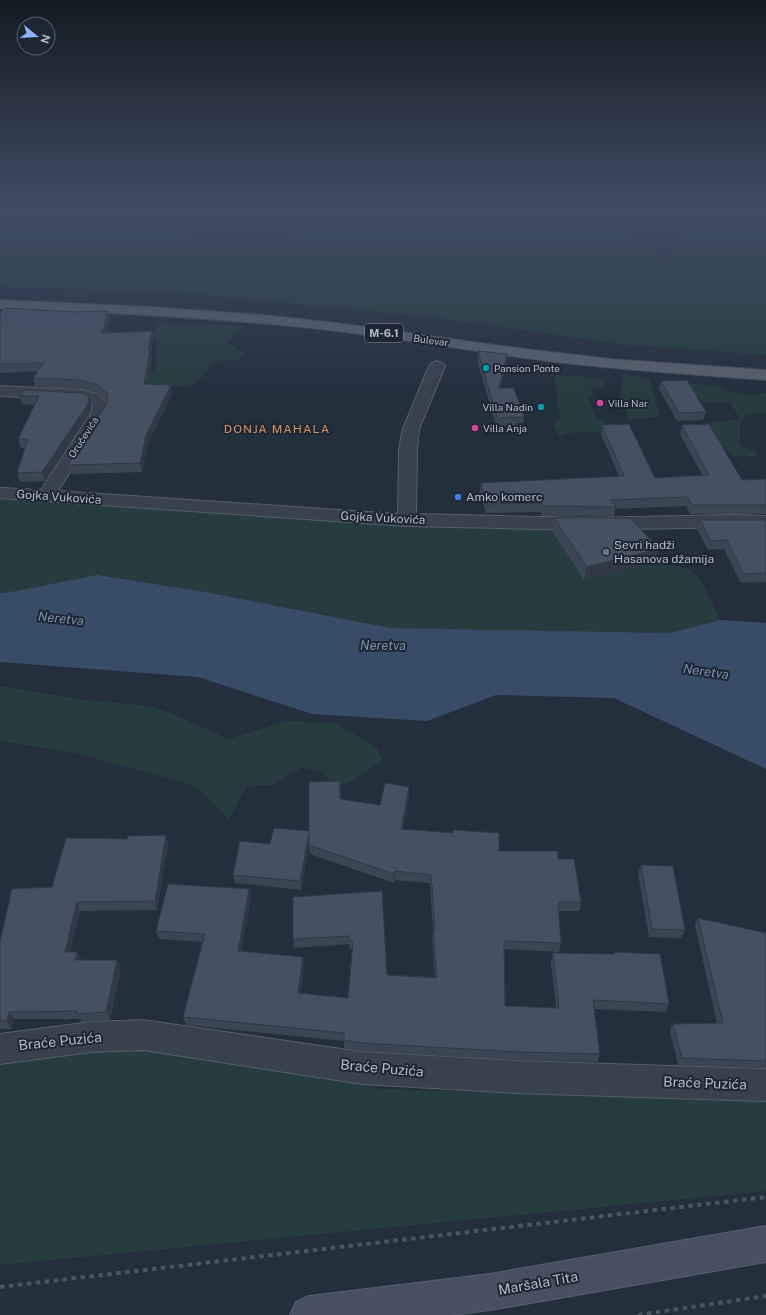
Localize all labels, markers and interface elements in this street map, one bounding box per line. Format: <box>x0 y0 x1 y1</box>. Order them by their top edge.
north arrow <box>16 16 56 56</box>
text: N <box>38 33 53 45</box>
road number: M-6.1 <box>365 324 403 342</box>
street label: Bulevar <box>413 332 449 348</box>
place label: Pansion Ponte <box>494 362 560 374</box>
marker: Pansion Ponte <box>481 363 491 373</box>
place label: Villa Nar <box>608 397 648 409</box>
marker: Villa Nar <box>595 398 605 408</box>
place label: Villa Nadin <box>483 401 533 413</box>
marker: Villa Nadin <box>536 402 546 412</box>
street label: Oručevića <box>65 414 101 460</box>
district label: DONJA MAHALA <box>224 422 330 436</box>
place label: Villa Anja <box>483 422 527 434</box>
marker: Villa Anja <box>470 423 480 433</box>
street label: Gojka Vukovića <box>16 487 102 507</box>
place label: Amko komerc <box>466 490 543 504</box>
marker: Amko komerc <box>453 492 463 502</box>
street label: Gojka Vukovića <box>340 509 426 527</box>
place label: Sevri hadži Hasanova džamija <box>614 538 714 566</box>
marker: Sevri hadži Hasanova džamija <box>601 547 611 557</box>
water label: Neretva <box>37 609 85 628</box>
water label: Neretva <box>360 638 406 653</box>
water label: Neretva <box>682 661 730 682</box>
street label: Braće Puzića <box>18 1029 102 1053</box>
street label: Braće Puzića <box>340 1056 424 1080</box>
street label: Braće Puzića <box>663 1074 747 1092</box>
street label: Maršala Tita <box>497 1268 579 1298</box>

